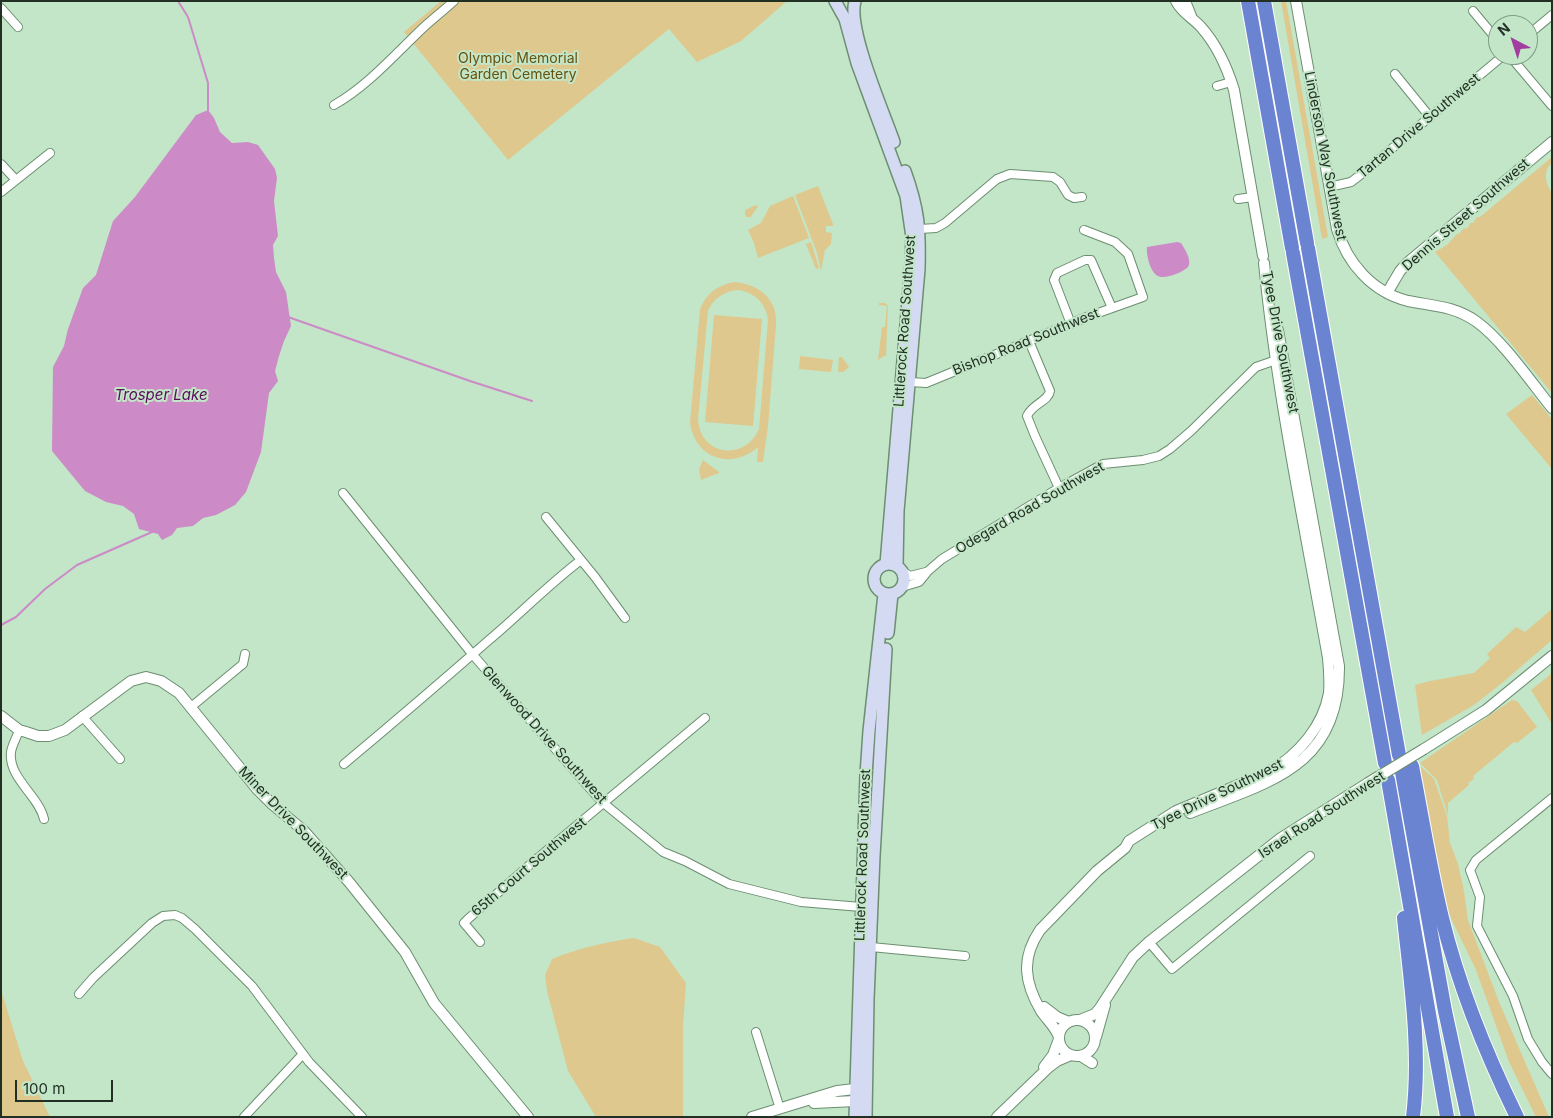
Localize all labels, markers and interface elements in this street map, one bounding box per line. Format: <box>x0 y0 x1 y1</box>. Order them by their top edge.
north arrow <box>1488 15 1538 65</box>
text: N <box>1494 19 1513 39</box>
park label: Olympic Memorial Garden Cemetery <box>458 51 578 84</box>
street label: Linderson Way Southwest <box>1300 70 1350 242</box>
street label: Tartan Drive Southwest <box>1354 70 1484 182</box>
street label: Dennis Street Southwest <box>1399 155 1533 275</box>
street label: Littlerock Road Southwest <box>891 234 919 408</box>
street label: Tyee Drive Southwest <box>1258 269 1302 415</box>
street label: Bishop Road Southwest <box>950 305 1102 379</box>
water label: Trosper Lake <box>114 386 208 404</box>
street label: Odegard Road Southwest <box>953 458 1107 558</box>
street label: Glenwood Drive Southwest <box>478 663 610 807</box>
street label: Tyee Drive Southwest <box>1148 756 1286 834</box>
street label: Miner Drive Southwest <box>235 763 351 883</box>
street label: Israel Road Southwest <box>1256 768 1388 862</box>
street label: Littlerock Road Southwest <box>852 769 874 941</box>
street label: 65th Court Southwest <box>468 814 590 920</box>
scale bar <box>18 1070 115 1102</box>
text: 100 m <box>23 1079 65 1098</box>

